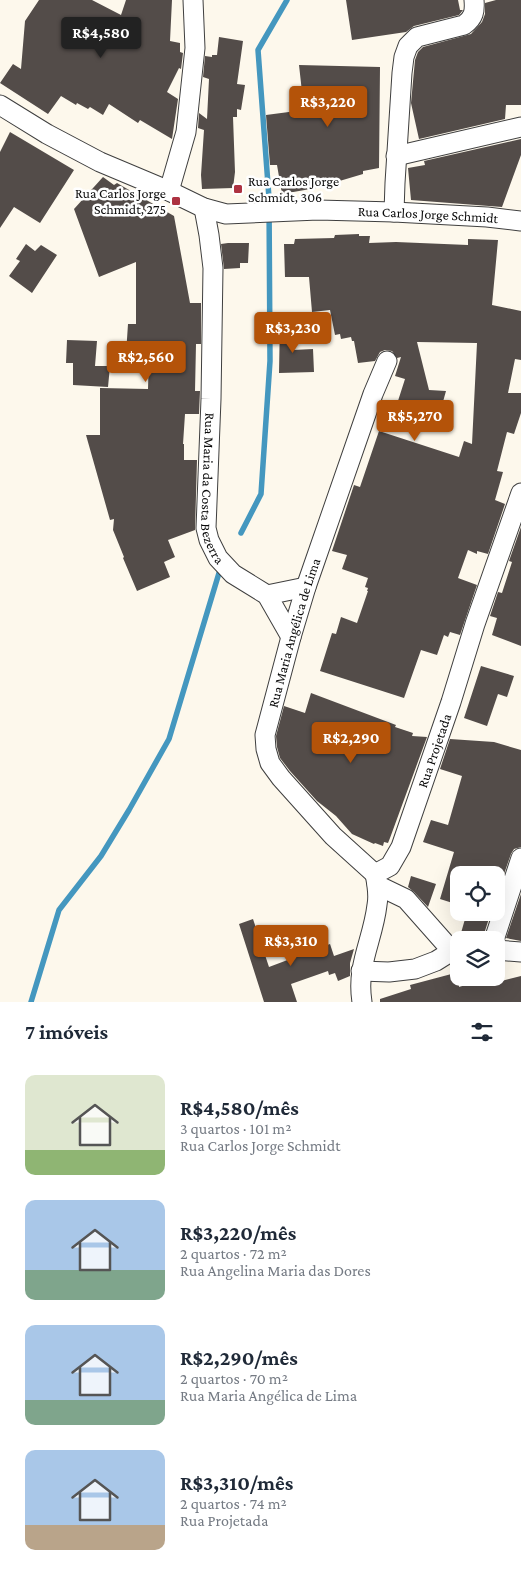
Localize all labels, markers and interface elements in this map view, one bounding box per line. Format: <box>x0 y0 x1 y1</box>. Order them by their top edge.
pin: R$4,580 <box>55 17 147 59</box>
text: R$4,580 <box>72 24 130 41</box>
pin: R$3,220 <box>282 86 374 128</box>
text: R$3,220 <box>300 93 356 110</box>
place label: Rua Carlos Jorge Schmidt, 306 <box>248 173 339 205</box>
marker: Rua Carlos Jorge Schmidt, 306 <box>232 183 244 195</box>
place label: Rua Carlos Jorge Schmidt, 275 <box>75 185 166 217</box>
marker: Rua Carlos Jorge Schmidt, 275 <box>170 195 182 207</box>
street label: Rua Carlos Jorge Schmidt <box>358 203 500 226</box>
pin: R$3,230 <box>247 312 339 354</box>
text: R$3,230 <box>265 319 321 336</box>
pin: R$2,560 <box>100 340 192 383</box>
text: R$2,560 <box>118 348 174 365</box>
pin: R$5,270 <box>369 400 461 442</box>
text: R$5,270 <box>388 407 442 424</box>
street label: Rua Maria da Costa Bezerra <box>198 413 228 568</box>
street label: Rua Maria Angélica de Lima <box>265 555 324 709</box>
street label: Rua Projetada <box>414 711 455 790</box>
pin: R$2,290 <box>305 722 397 764</box>
text: R$2,290 <box>323 729 379 746</box>
map controls <box>450 866 505 986</box>
button: locate <box>450 866 505 921</box>
pin: R$3,310 <box>245 924 337 967</box>
button: layers <box>450 931 505 986</box>
text: R$3,310 <box>264 932 318 949</box>
icon: filters <box>468 1018 496 1046</box>
text: 7 imóveis <box>25 1020 108 1044</box>
icon: home <box>65 1095 125 1155</box>
text: R$4,580/mês <box>180 1096 299 1120</box>
text: 3 quartos · 101 m² <box>180 1120 291 1137</box>
text: Rua Carlos Jorge Schmidt <box>180 1137 341 1154</box>
icon: home <box>65 1220 125 1280</box>
text: R$3,220/mês <box>180 1221 296 1245</box>
text: 2 quartos · 72 m² <box>180 1245 287 1262</box>
text: Rua Angelina Maria das Dores <box>180 1262 371 1279</box>
icon: home <box>65 1345 125 1405</box>
text: R$2,290/mês <box>180 1346 298 1370</box>
text: 2 quartos · 70 m² <box>180 1370 288 1387</box>
text: Rua Maria Angélica de Lima <box>180 1387 357 1404</box>
icon: home <box>65 1470 125 1530</box>
text: R$3,310/mês <box>180 1471 293 1495</box>
text: 2 quartos · 74 m² <box>180 1495 287 1512</box>
text: Rua Projetada <box>180 1512 268 1529</box>

